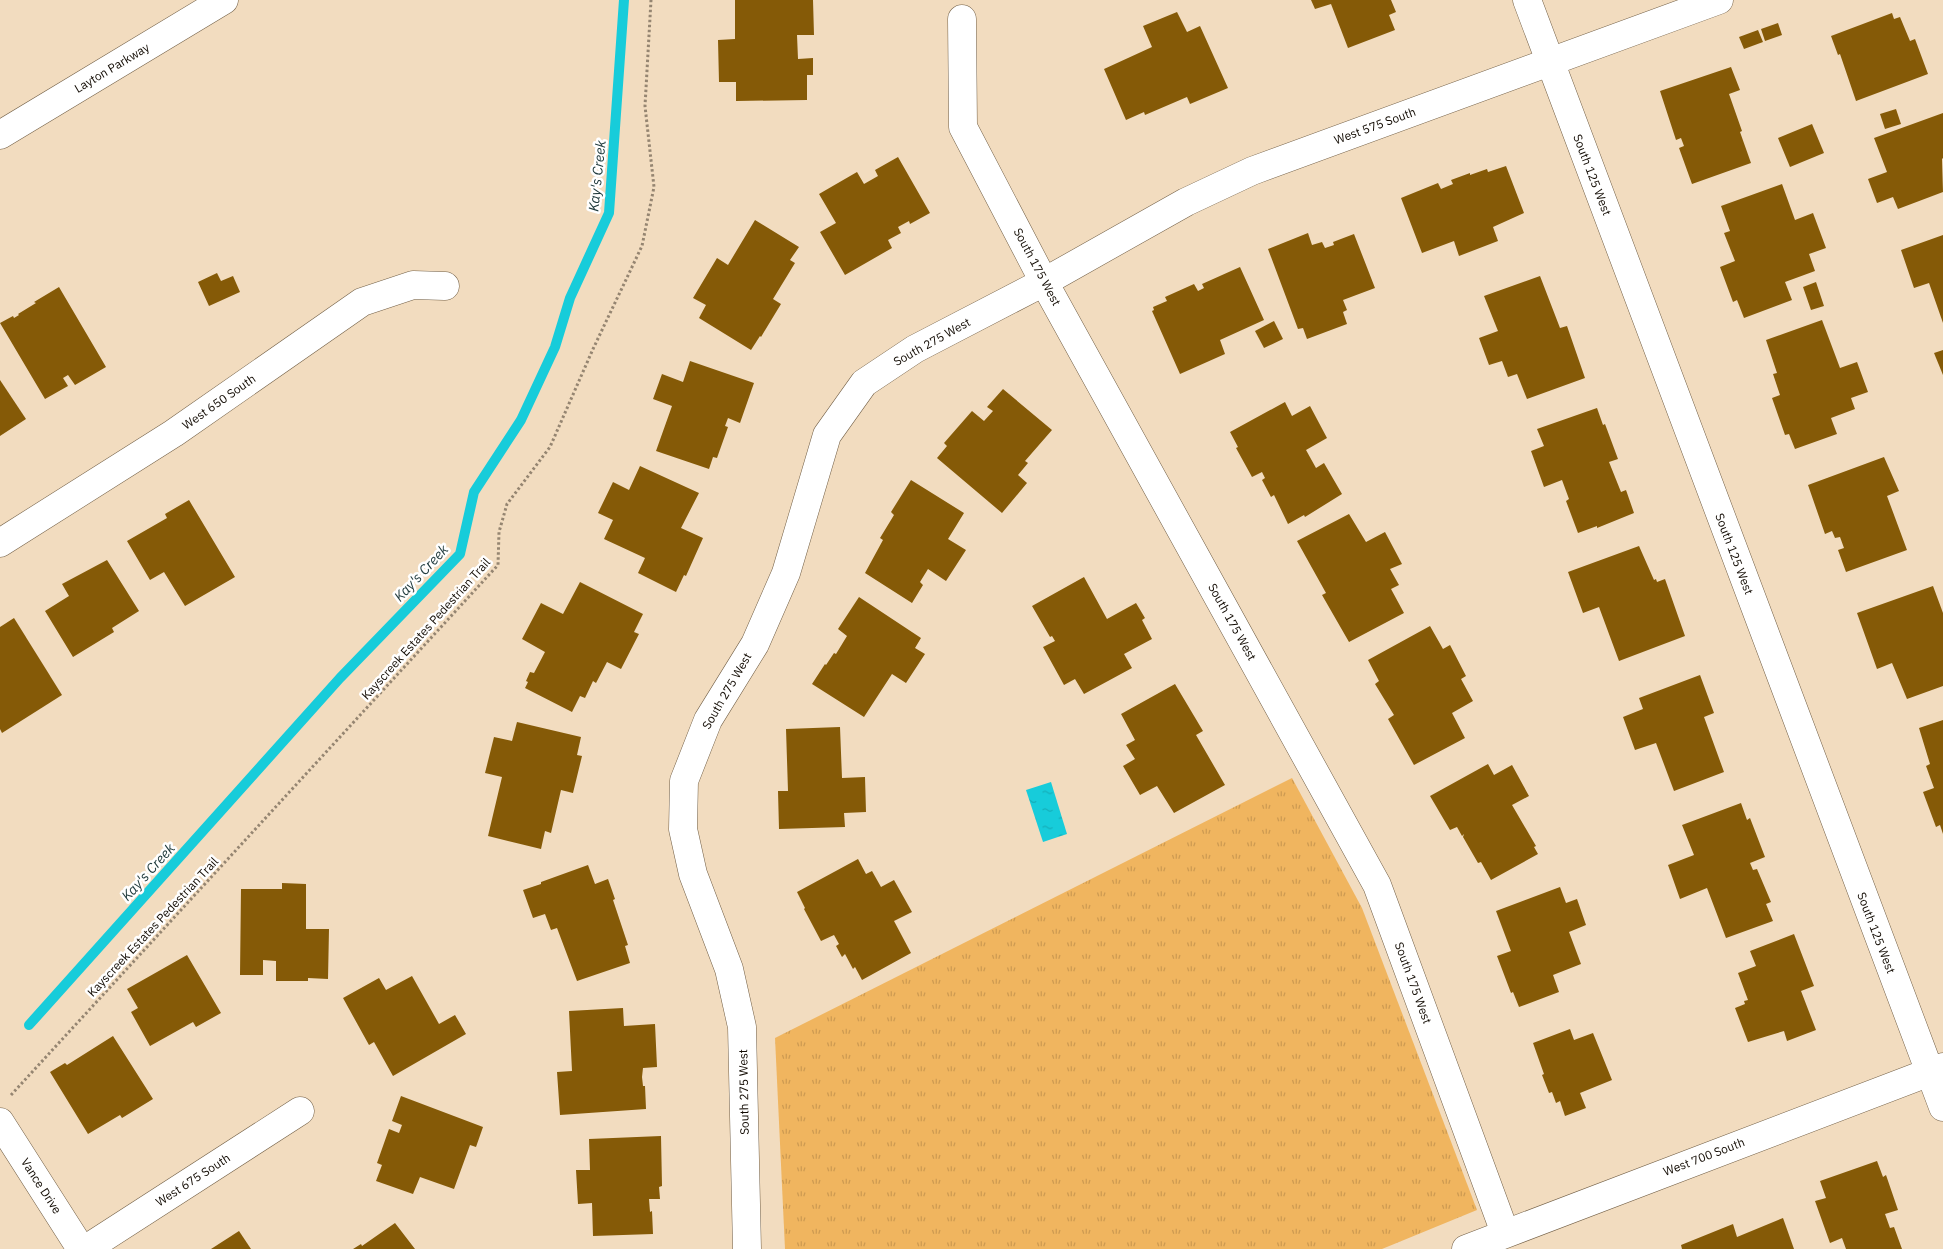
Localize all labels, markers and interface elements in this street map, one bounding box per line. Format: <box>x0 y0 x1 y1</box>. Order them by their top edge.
street label: Layton Parkway <box>72 39 152 96</box>
street label: West 575 South <box>1332 104 1418 147</box>
street label: South 125 West <box>1570 132 1615 218</box>
water label: Kay's Creek <box>584 139 610 212</box>
street label: South 175 West <box>1011 225 1064 308</box>
street label: South 275 West <box>891 314 973 369</box>
street label: West 650 South <box>179 371 258 432</box>
street label: South 125 West <box>1712 511 1757 597</box>
water label: Kay's Creek <box>390 540 452 605</box>
street label: Kayscreek Estates Pedestrian Trail <box>358 555 493 702</box>
street label: South 175 West <box>1205 581 1260 663</box>
street label: South 275 West <box>699 650 755 732</box>
water label: Kay's Creek <box>117 839 179 905</box>
street label: Kayscreek Estates Pedestrian Trail <box>84 854 221 999</box>
street label: South 125 West <box>1854 890 1899 976</box>
street label: South 175 West <box>1392 940 1435 1026</box>
street label: South 275 West <box>735 1049 752 1135</box>
street label: West 700 South <box>1661 1134 1747 1179</box>
street label: West 675 South <box>153 1150 233 1209</box>
street label: Vance Drive <box>18 1155 65 1217</box>

